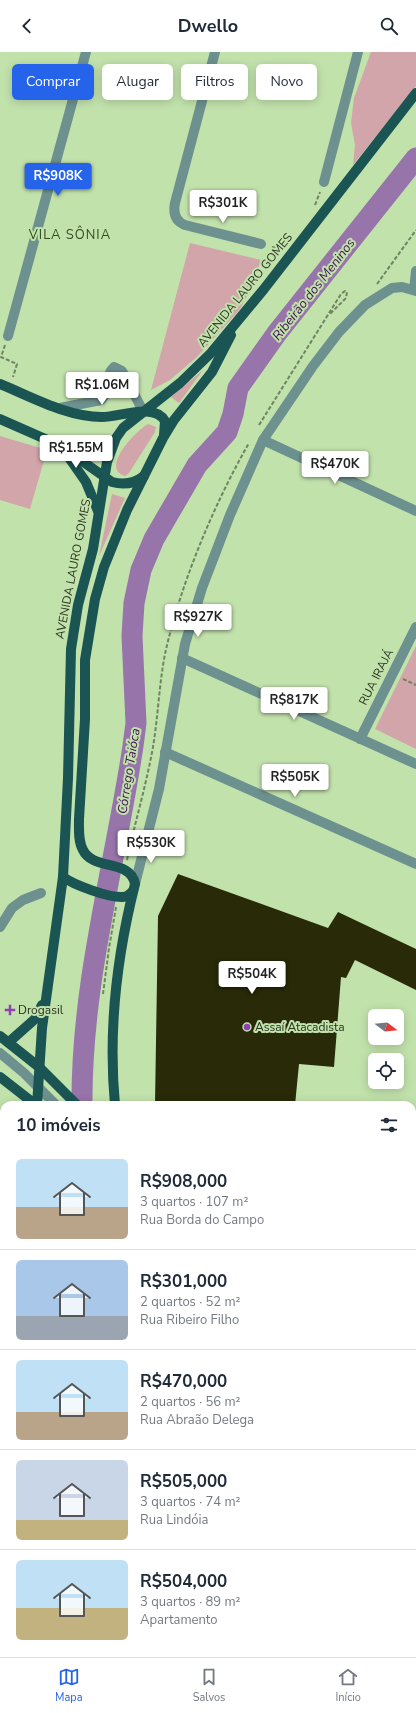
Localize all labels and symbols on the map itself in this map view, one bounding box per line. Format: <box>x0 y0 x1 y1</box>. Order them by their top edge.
pin: R$908K <box>25 163 91 197</box>
pin: R$301K <box>190 190 256 224</box>
district label: VILA SÔNIA <box>28 225 111 244</box>
street label: AVENIDA LAURO GOMES <box>194 230 296 350</box>
water label: Ribeirão dos Meninos <box>268 235 359 344</box>
pin: R$1.06M <box>65 372 139 406</box>
pin: R$1.55M <box>39 435 113 469</box>
pin: R$470K <box>302 451 368 485</box>
street label: AVENIDA LAURO GOMES <box>52 498 94 640</box>
pin: R$927K <box>165 604 231 638</box>
street label: RUA IRAJÁ <box>355 646 397 708</box>
pin: R$817K <box>261 687 327 721</box>
water label: Córrego Taióca <box>113 727 145 815</box>
pin: R$505K <box>262 764 328 798</box>
pin: R$530K <box>118 830 184 864</box>
pin: R$504K <box>219 961 285 995</box>
place label: Drogasil <box>18 1002 64 1018</box>
marker: Drogasil <box>5 1005 15 1015</box>
north arrow <box>368 1009 404 1045</box>
place label: Assaí Atacadista <box>255 1019 345 1035</box>
marker: Assaí Atacadista <box>242 1022 252 1032</box>

